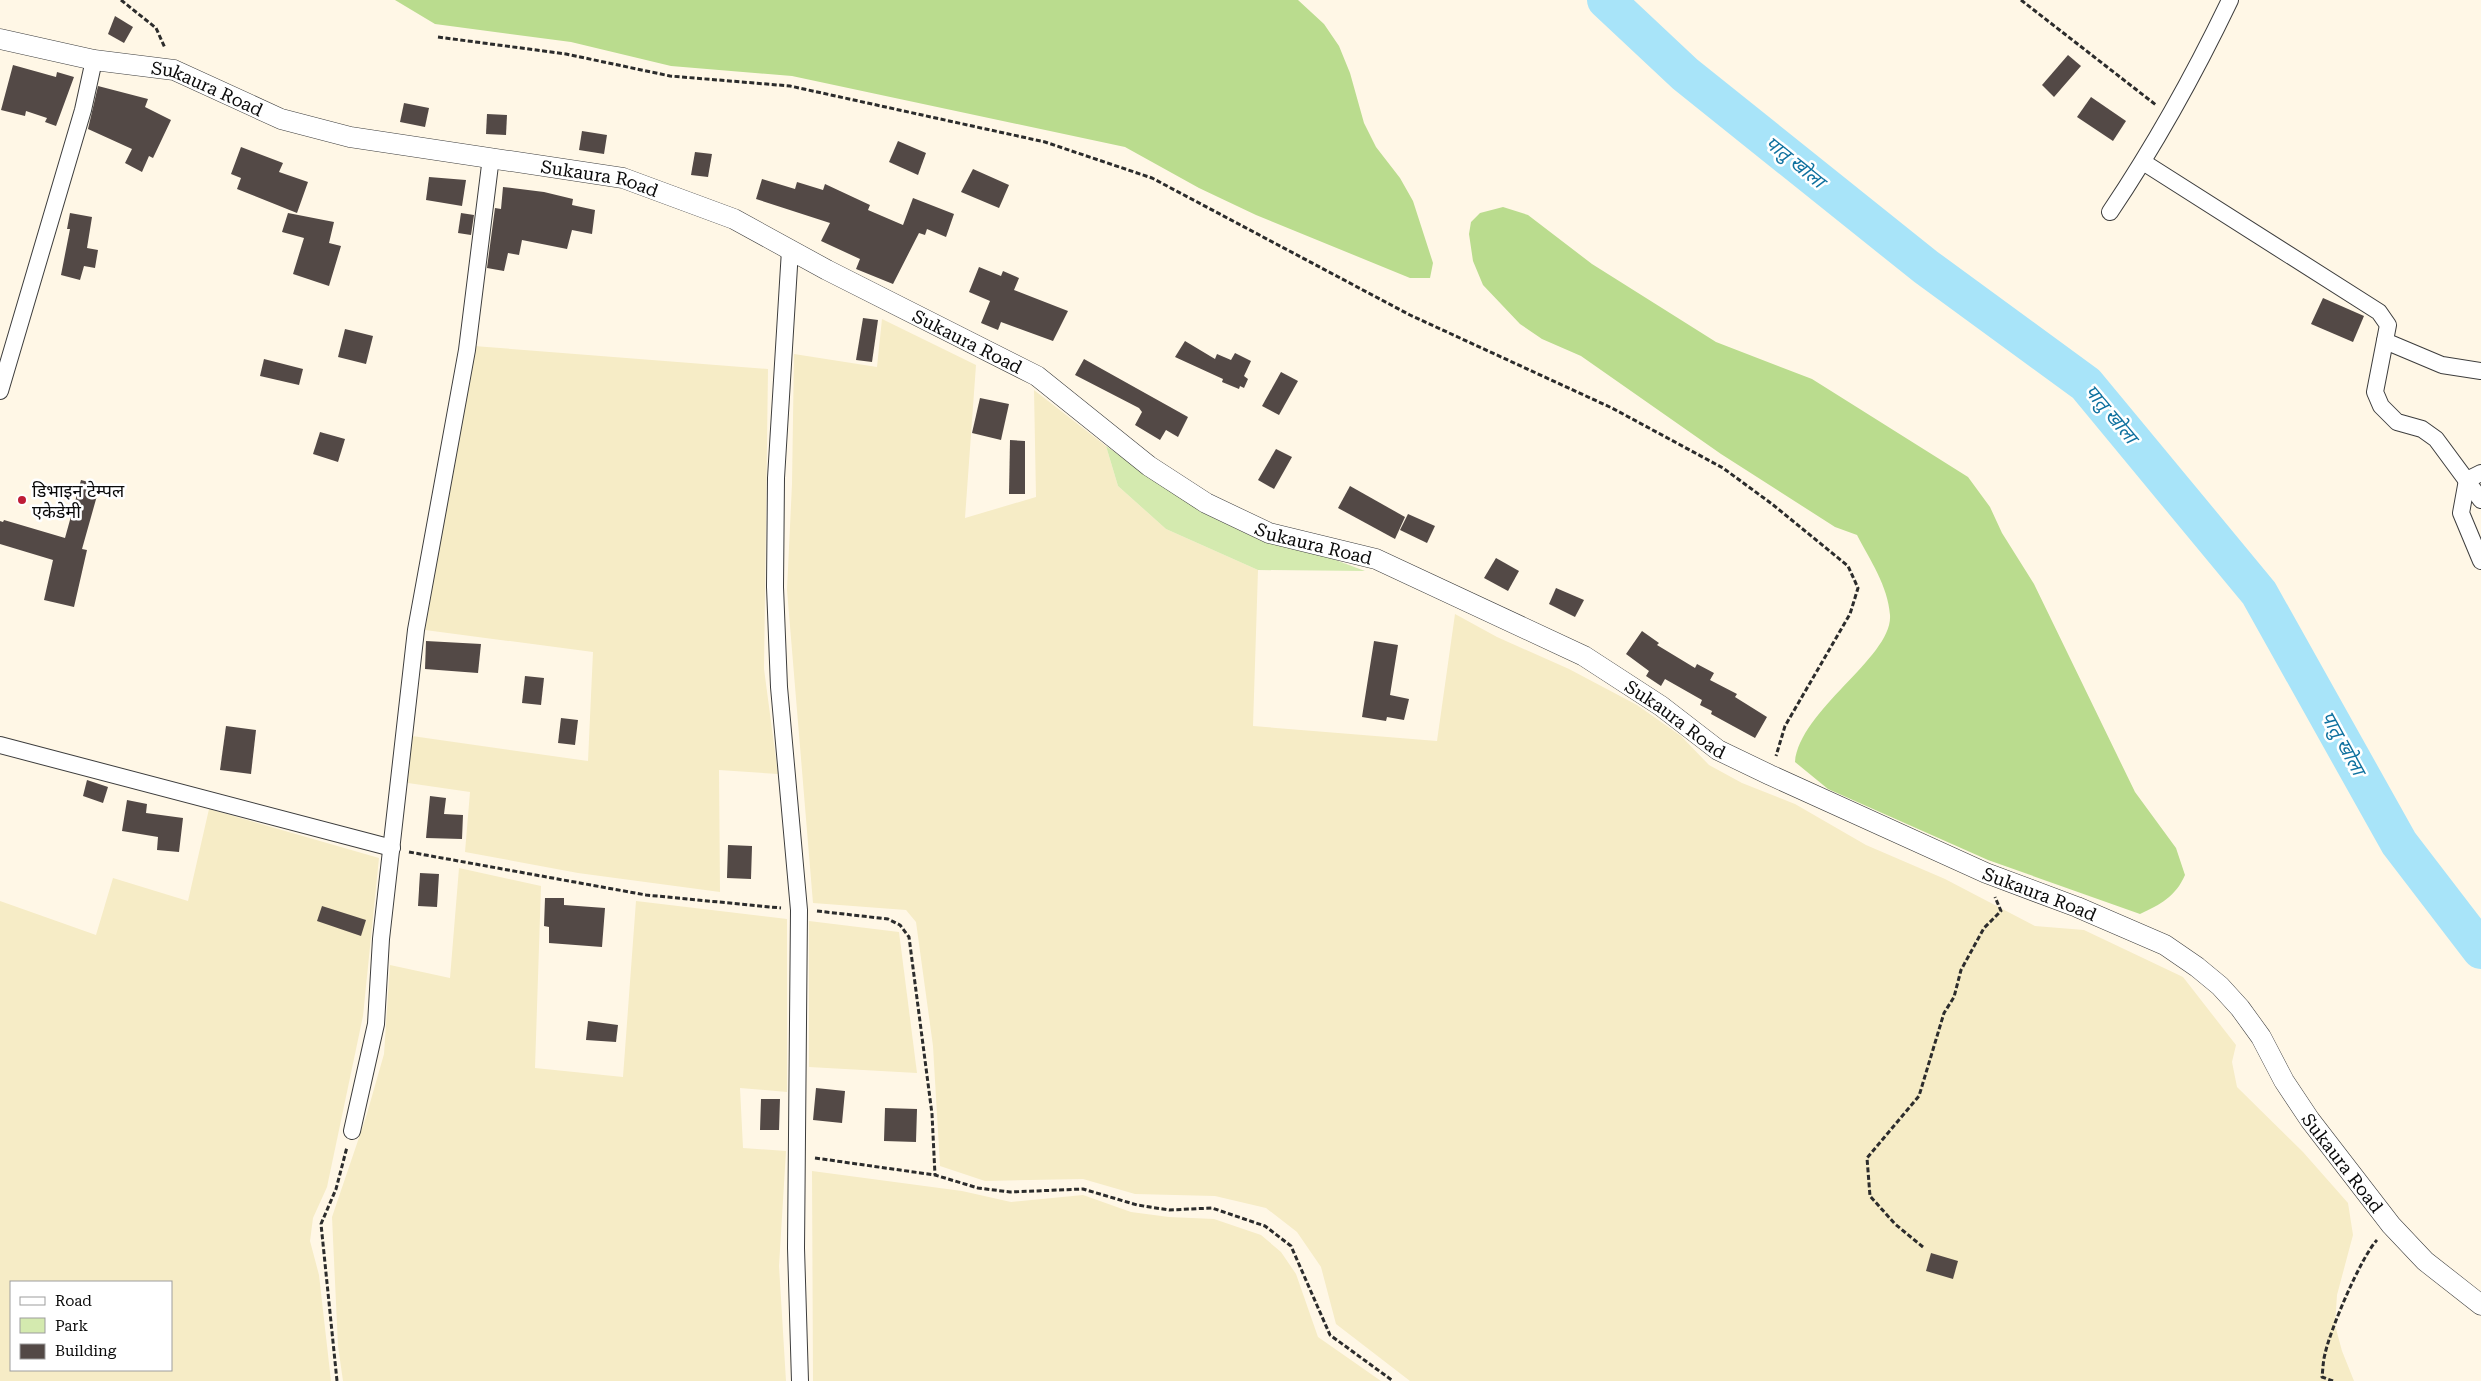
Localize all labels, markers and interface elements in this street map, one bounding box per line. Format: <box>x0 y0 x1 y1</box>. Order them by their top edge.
street label: Sukaura Road <box>150 57 267 120</box>
water label: पातु खोला <box>1760 131 1832 196</box>
street label: Sukaura Road <box>539 155 662 201</box>
street label: Sukaura Road <box>909 305 1026 378</box>
water label: पातु खोला <box>2079 380 2145 452</box>
place label: डिभाइन टेम्पल एकेडेमी <box>32 480 125 522</box>
marker: डिभाइन टेम्पल एकेडेमी <box>16 494 28 506</box>
street label: Sukaura Road <box>1252 517 1375 568</box>
street label: Sukaura Road <box>1621 675 1730 763</box>
water label: पातु खोला <box>2315 707 2372 783</box>
street label: Sukaura Road <box>1980 862 2100 925</box>
street label: Sukaura Road <box>2298 1109 2388 1217</box>
legend <box>10 1281 172 1371</box>
text: Road <box>55 1292 92 1310</box>
text: Park <box>55 1317 89 1335</box>
text: Building <box>55 1342 117 1360</box>

